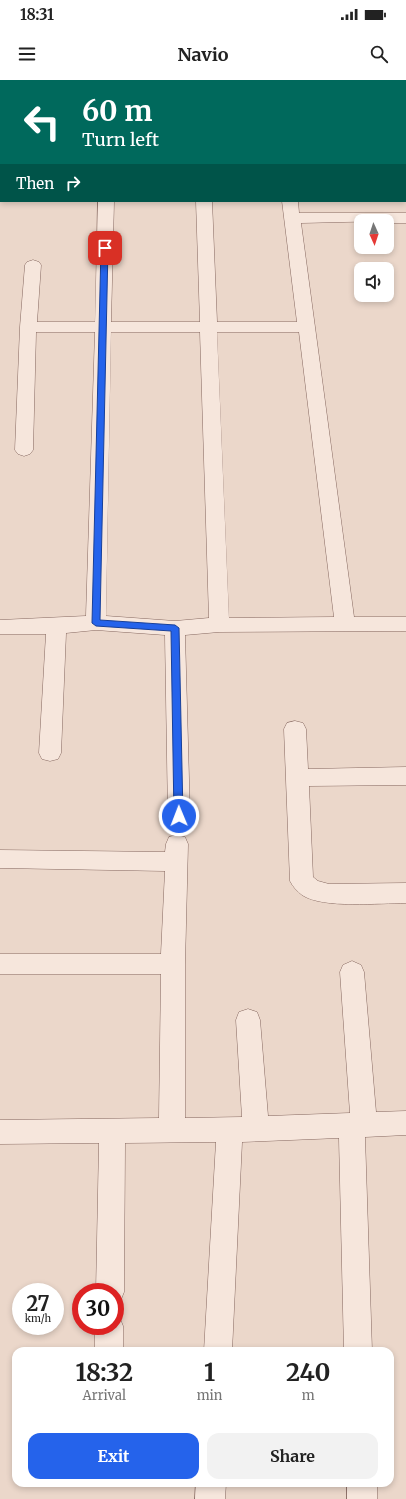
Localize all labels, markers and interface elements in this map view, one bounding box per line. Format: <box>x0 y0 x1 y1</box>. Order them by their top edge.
text: 18:31 <box>20 5 54 24</box>
icon: menu <box>16 43 38 65</box>
text: Navio <box>177 43 229 66</box>
icon: search <box>368 43 390 65</box>
text: 60 m <box>82 93 152 129</box>
icon: left <box>16 96 68 148</box>
text: Turn left <box>82 128 159 151</box>
icon: right <box>62 172 84 194</box>
text: Then <box>16 174 54 193</box>
north arrow <box>354 214 394 254</box>
map controls <box>354 214 394 302</box>
pin <box>88 231 122 265</box>
icon: arrive <box>94 237 116 259</box>
button: sound <box>354 262 394 302</box>
position arrow <box>158 795 200 837</box>
speed limit sign: 30 <box>72 1283 124 1335</box>
text: 27 <box>26 1291 50 1316</box>
text: km/h <box>25 1312 51 1325</box>
text: 18:32 <box>76 1357 133 1388</box>
text: 1 <box>204 1357 215 1388</box>
text: 240 <box>286 1357 330 1388</box>
text: Arrival <box>83 1387 126 1404</box>
text: min <box>197 1387 222 1404</box>
text: m <box>302 1387 315 1404</box>
button: Exit <box>28 1433 199 1479</box>
button: Share <box>207 1433 378 1479</box>

